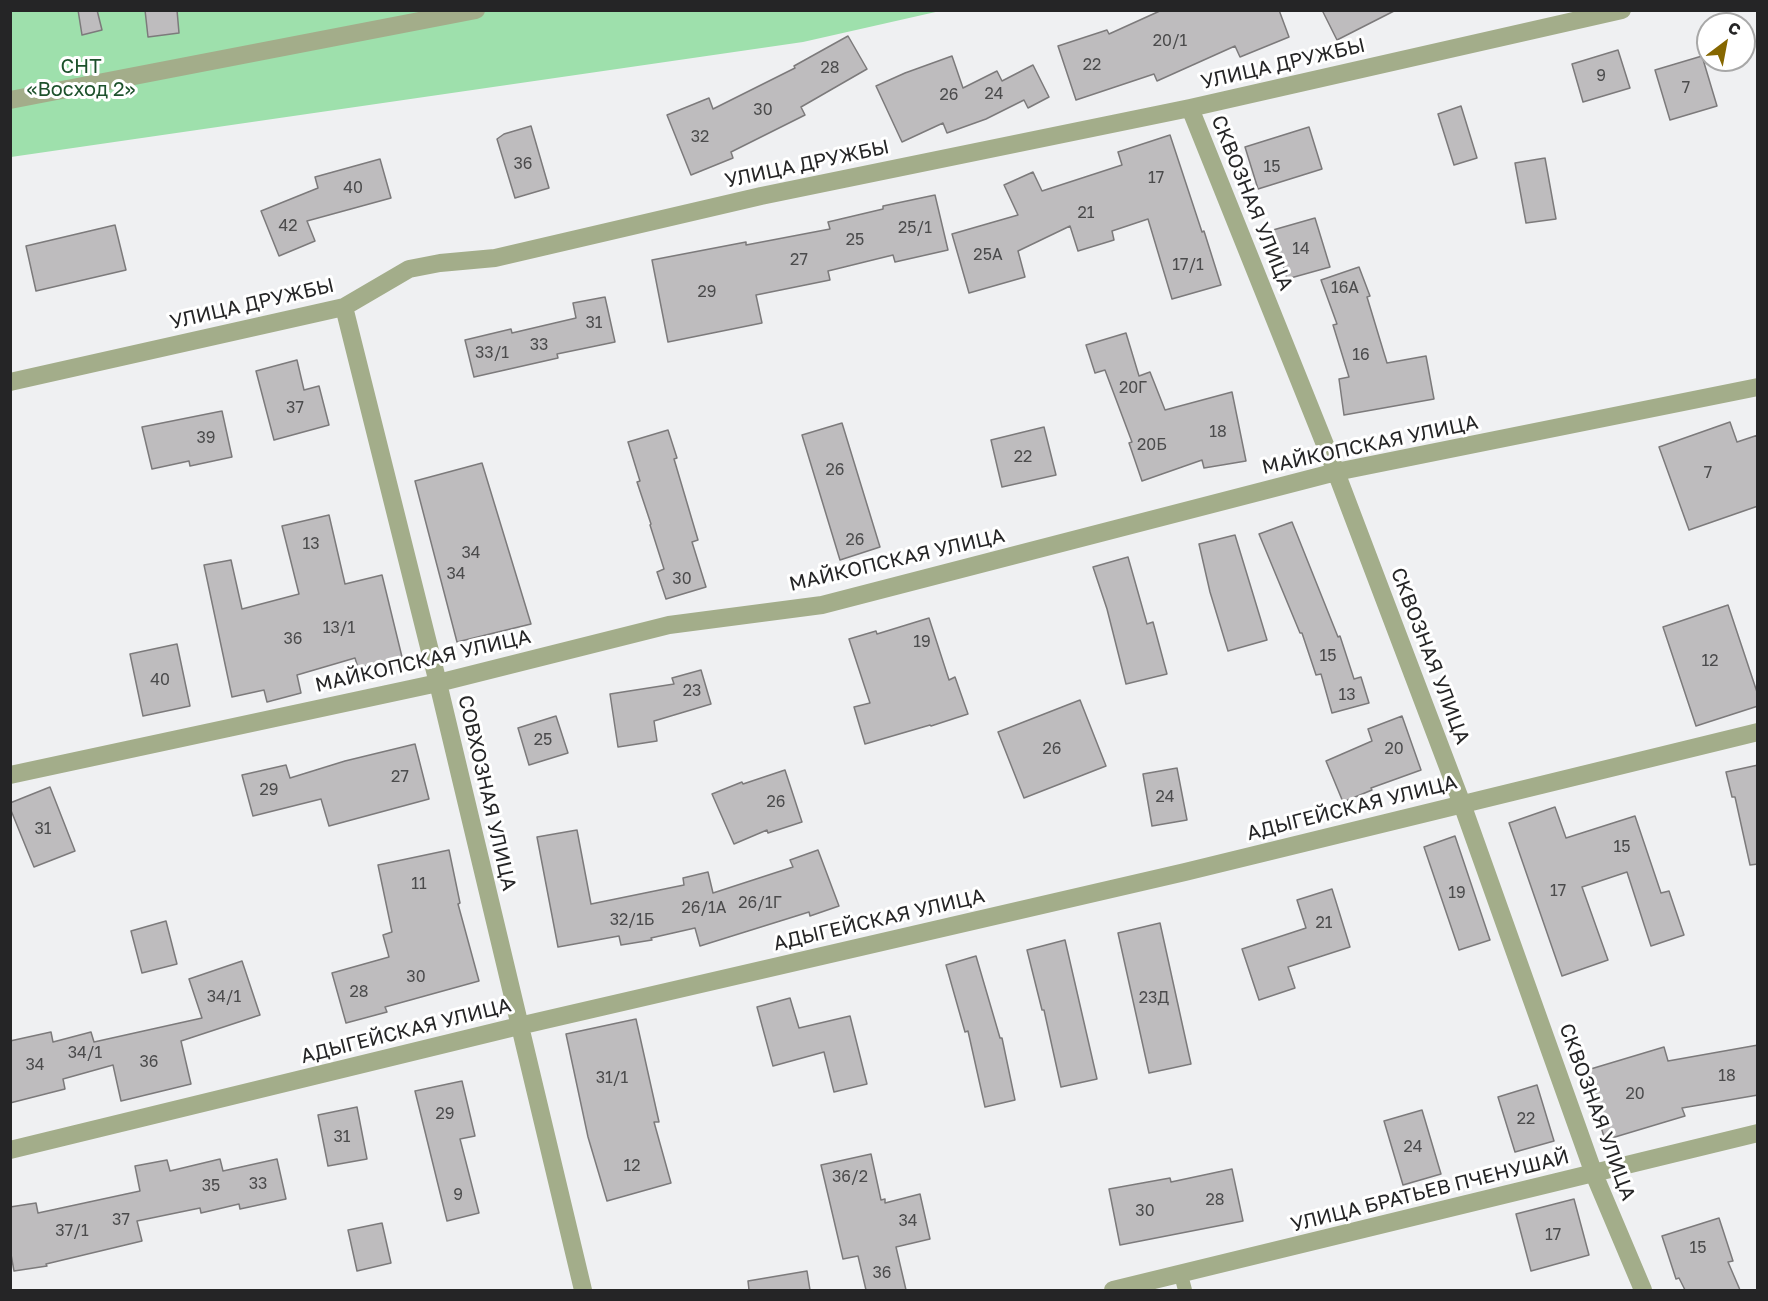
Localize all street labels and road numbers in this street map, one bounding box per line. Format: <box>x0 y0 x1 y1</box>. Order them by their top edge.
street label: УЛИЦА ДРУЖБЫ <box>1199 33 1367 95</box>
street label: СКВОЗНАЯ УЛИЦА <box>1206 112 1298 294</box>
street label: УЛИЦА ДРУЖБЫ <box>723 135 891 193</box>
street label: УЛИЦА ДРУЖБЫ <box>168 273 336 335</box>
street label: МАЙКОПСКАЯ УЛИЦА <box>1260 410 1480 480</box>
street label: МАЙКОПСКАЯ УЛИЦА <box>787 524 1007 596</box>
street label: СКВОЗНАЯ УЛИЦА <box>1385 565 1475 747</box>
street label: МАЙКОПСКАЯ УЛИЦА <box>313 625 533 697</box>
street label: СОВХОЗНАЯ УЛИЦА <box>453 693 521 893</box>
street label: АДЫГЕЙСКАЯ УЛИЦА <box>1244 770 1460 846</box>
street label: АДЫГЕЙСКАЯ УЛИЦА <box>771 884 987 956</box>
street label: АДЫГЕЙСКАЯ УЛИЦА <box>298 993 514 1069</box>
street label: СКВОЗНАЯ УЛИЦА <box>1554 1020 1640 1204</box>
street label: УЛИЦА БРАТЬЕВ ПЧЕНУШАЙ <box>1288 1145 1572 1237</box>

